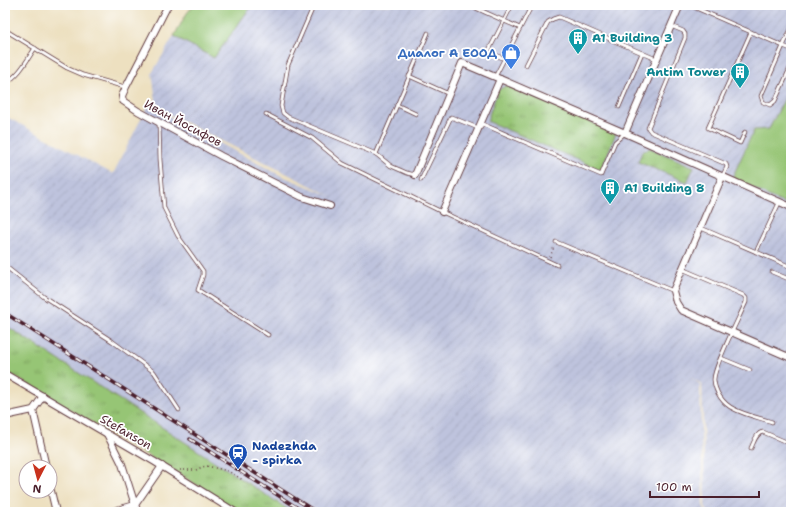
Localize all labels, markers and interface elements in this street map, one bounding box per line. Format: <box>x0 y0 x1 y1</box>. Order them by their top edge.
building icon: A1 Building 3 <box>567 27 589 55</box>
place label: A1 Building 3 <box>592 30 672 46</box>
shop icon: Диалог А ЕООД <box>500 42 522 70</box>
place label: Диалог А ЕООД <box>398 45 497 61</box>
building icon: Antim Tower <box>729 61 751 89</box>
place label: Antim Tower <box>646 64 727 80</box>
street label: Иван Йосифов <box>141 96 225 150</box>
building icon: A1 Building 8 <box>599 177 621 205</box>
place label: A1 Building 8 <box>624 180 704 196</box>
street label: Stefanson <box>97 411 155 453</box>
place label: Nadezhda - spirka <box>252 438 317 468</box>
station icon: Nadezhda - spirka <box>227 442 249 470</box>
north arrow <box>18 459 58 499</box>
scale bar <box>650 473 759 499</box>
text: 100 m <box>656 479 692 495</box>
text: N <box>32 481 42 496</box>

